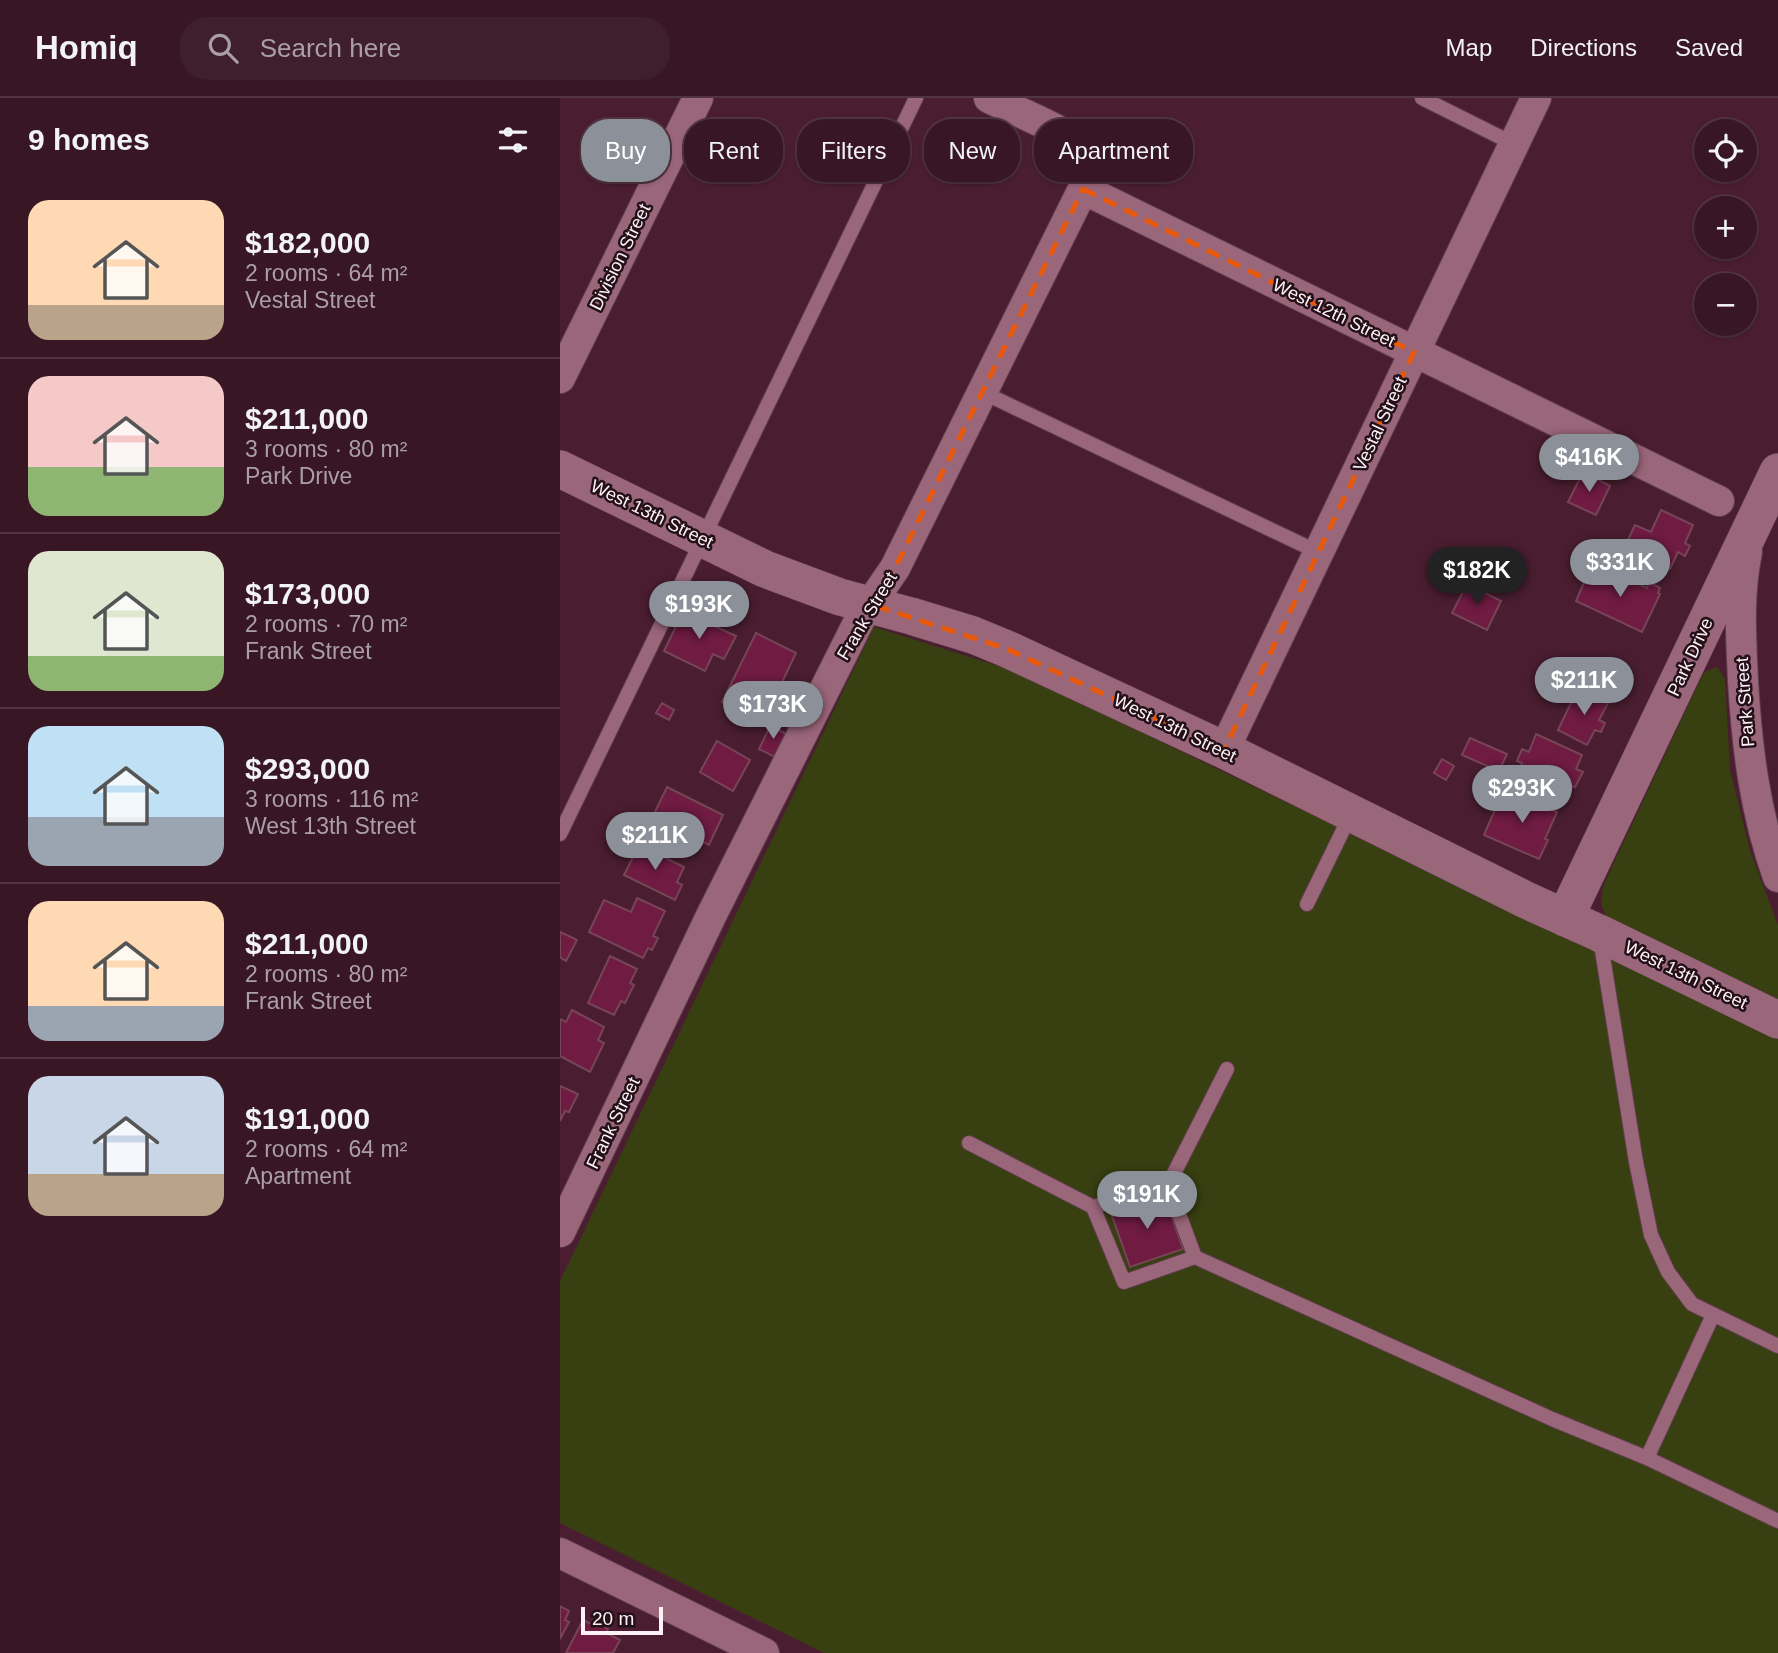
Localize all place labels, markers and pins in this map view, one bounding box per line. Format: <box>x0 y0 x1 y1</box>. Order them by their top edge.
pin: $416K <box>1540 434 1638 494</box>
pin: $331K <box>1571 540 1669 599</box>
pin: $182K <box>1428 547 1526 607</box>
pin: $193K <box>650 582 748 641</box>
pin: $211K <box>1535 658 1633 717</box>
pin: $173K <box>724 682 822 741</box>
pin: $293K <box>1473 766 1571 825</box>
pin: $211K <box>606 812 704 872</box>
pin: $191K <box>1098 1172 1196 1231</box>

